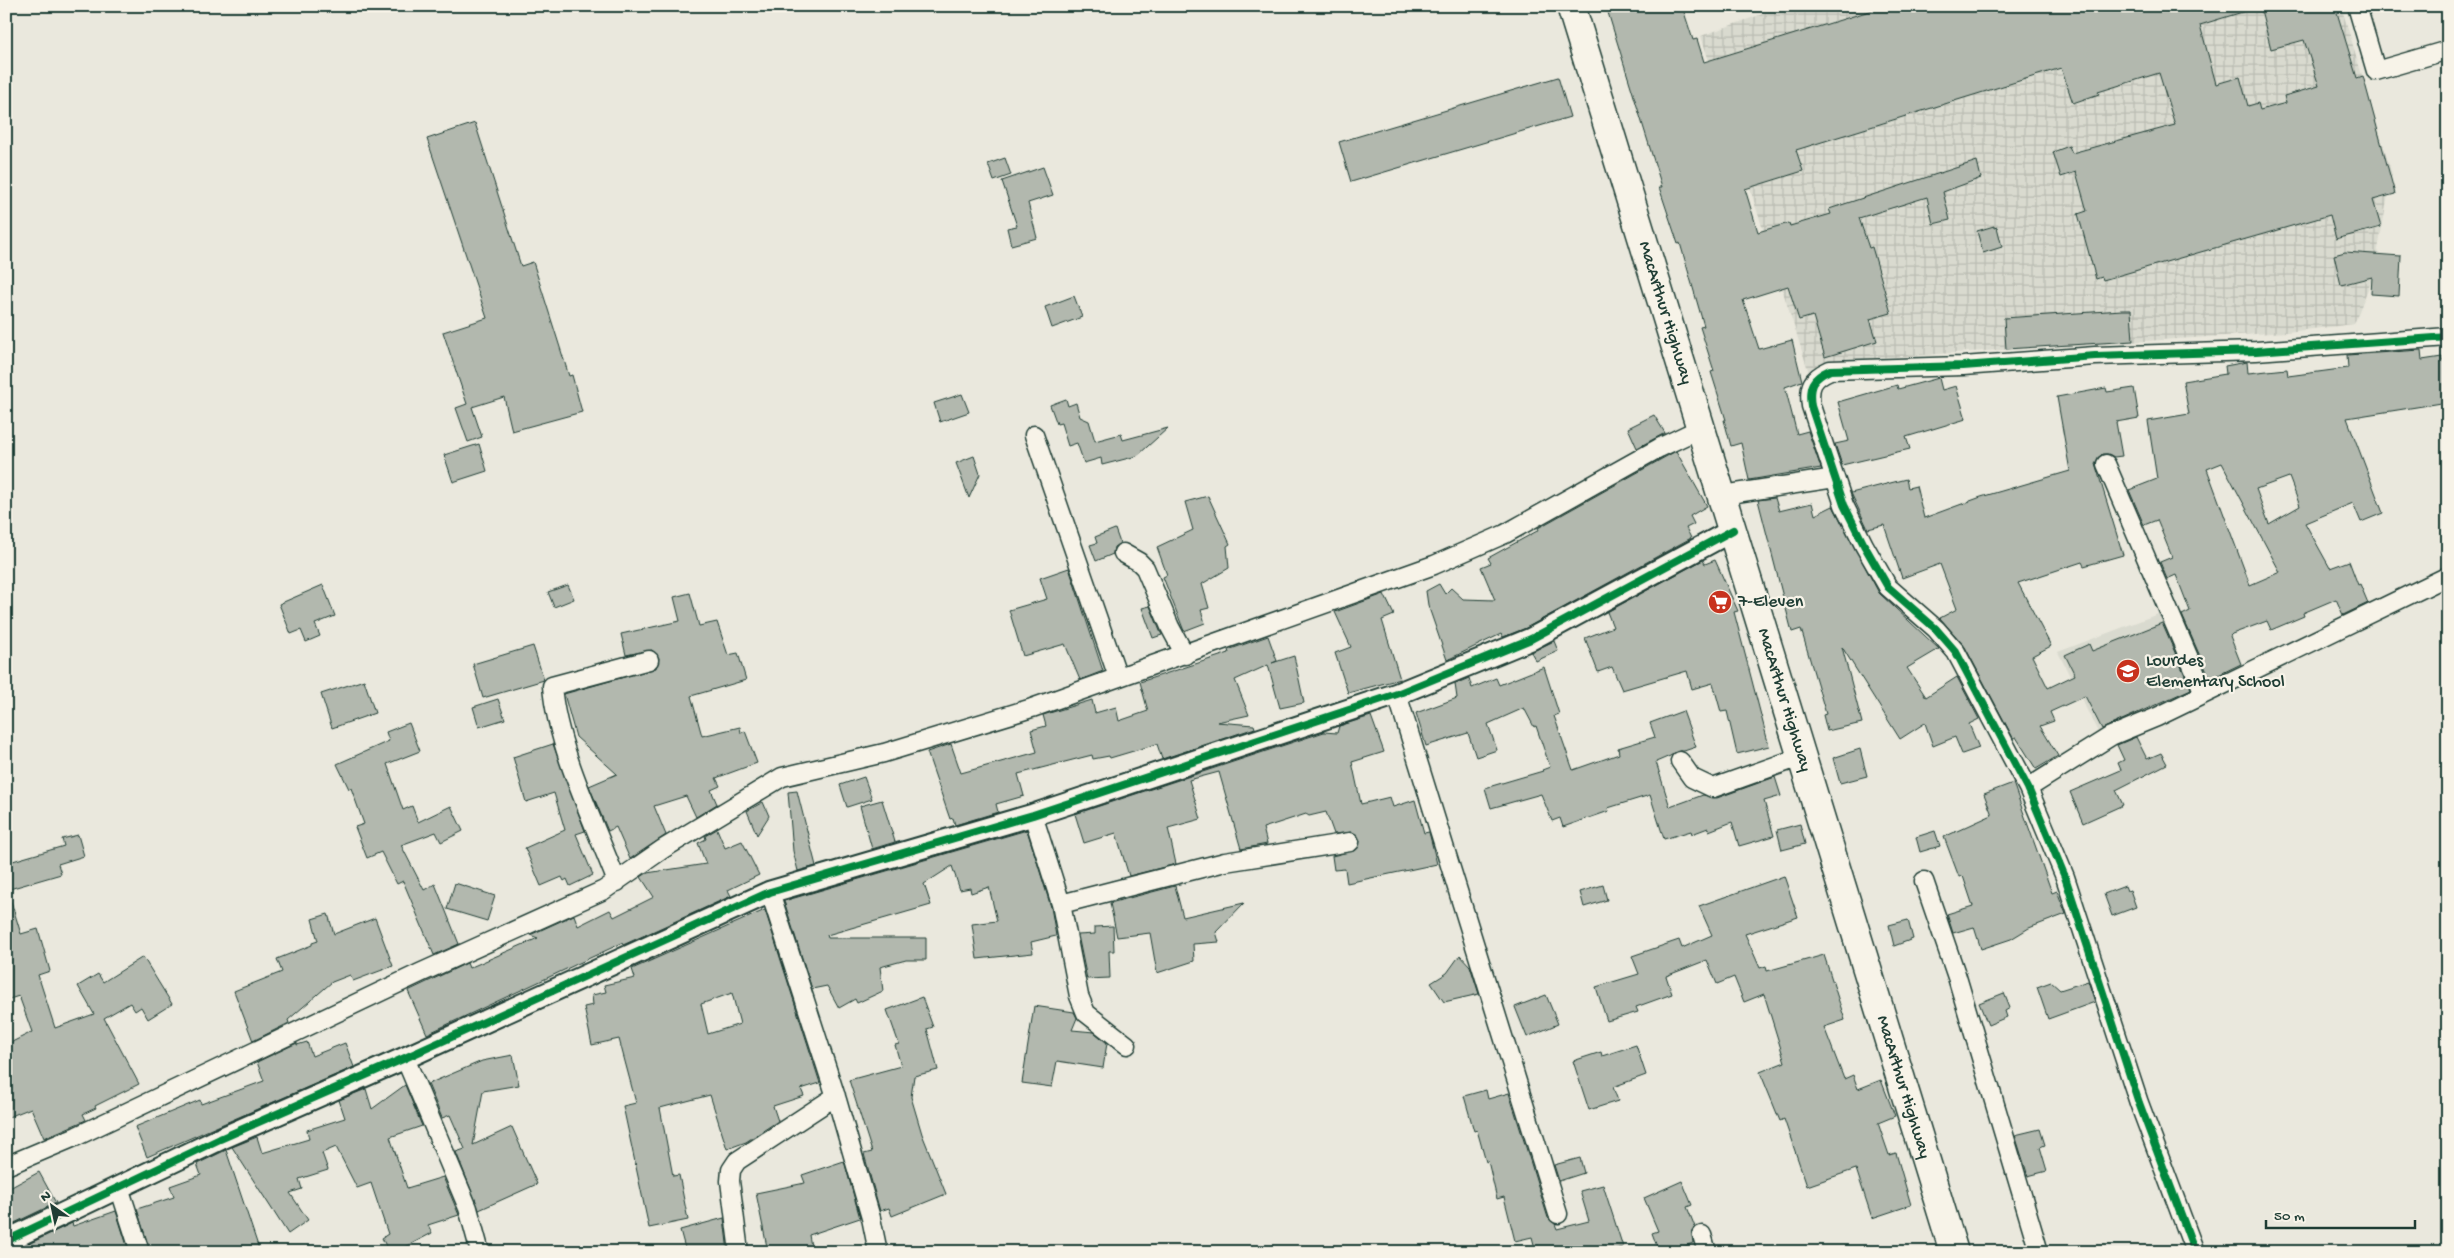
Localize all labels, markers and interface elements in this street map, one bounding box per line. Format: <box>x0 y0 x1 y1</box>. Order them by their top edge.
street label: MacArthur Highway <box>1633 239 1697 387</box>
supermarket icon: 7-Eleven <box>1707 589 1733 615</box>
place label: 7-Eleven <box>1737 592 1804 613</box>
street label: MacArthur Highway <box>1752 626 1816 774</box>
place label: Lourdes Elementary School <box>2146 651 2285 693</box>
school or university icon: Lourdes Elementary School <box>2115 658 2141 684</box>
street label: MacArthur Highway <box>1871 1013 1935 1161</box>
north arrow <box>28 1180 78 1230</box>
text: N <box>38 1188 55 1207</box>
scale bar <box>2266 1198 2415 1230</box>
text: 50 m <box>2274 1208 2305 1226</box>

